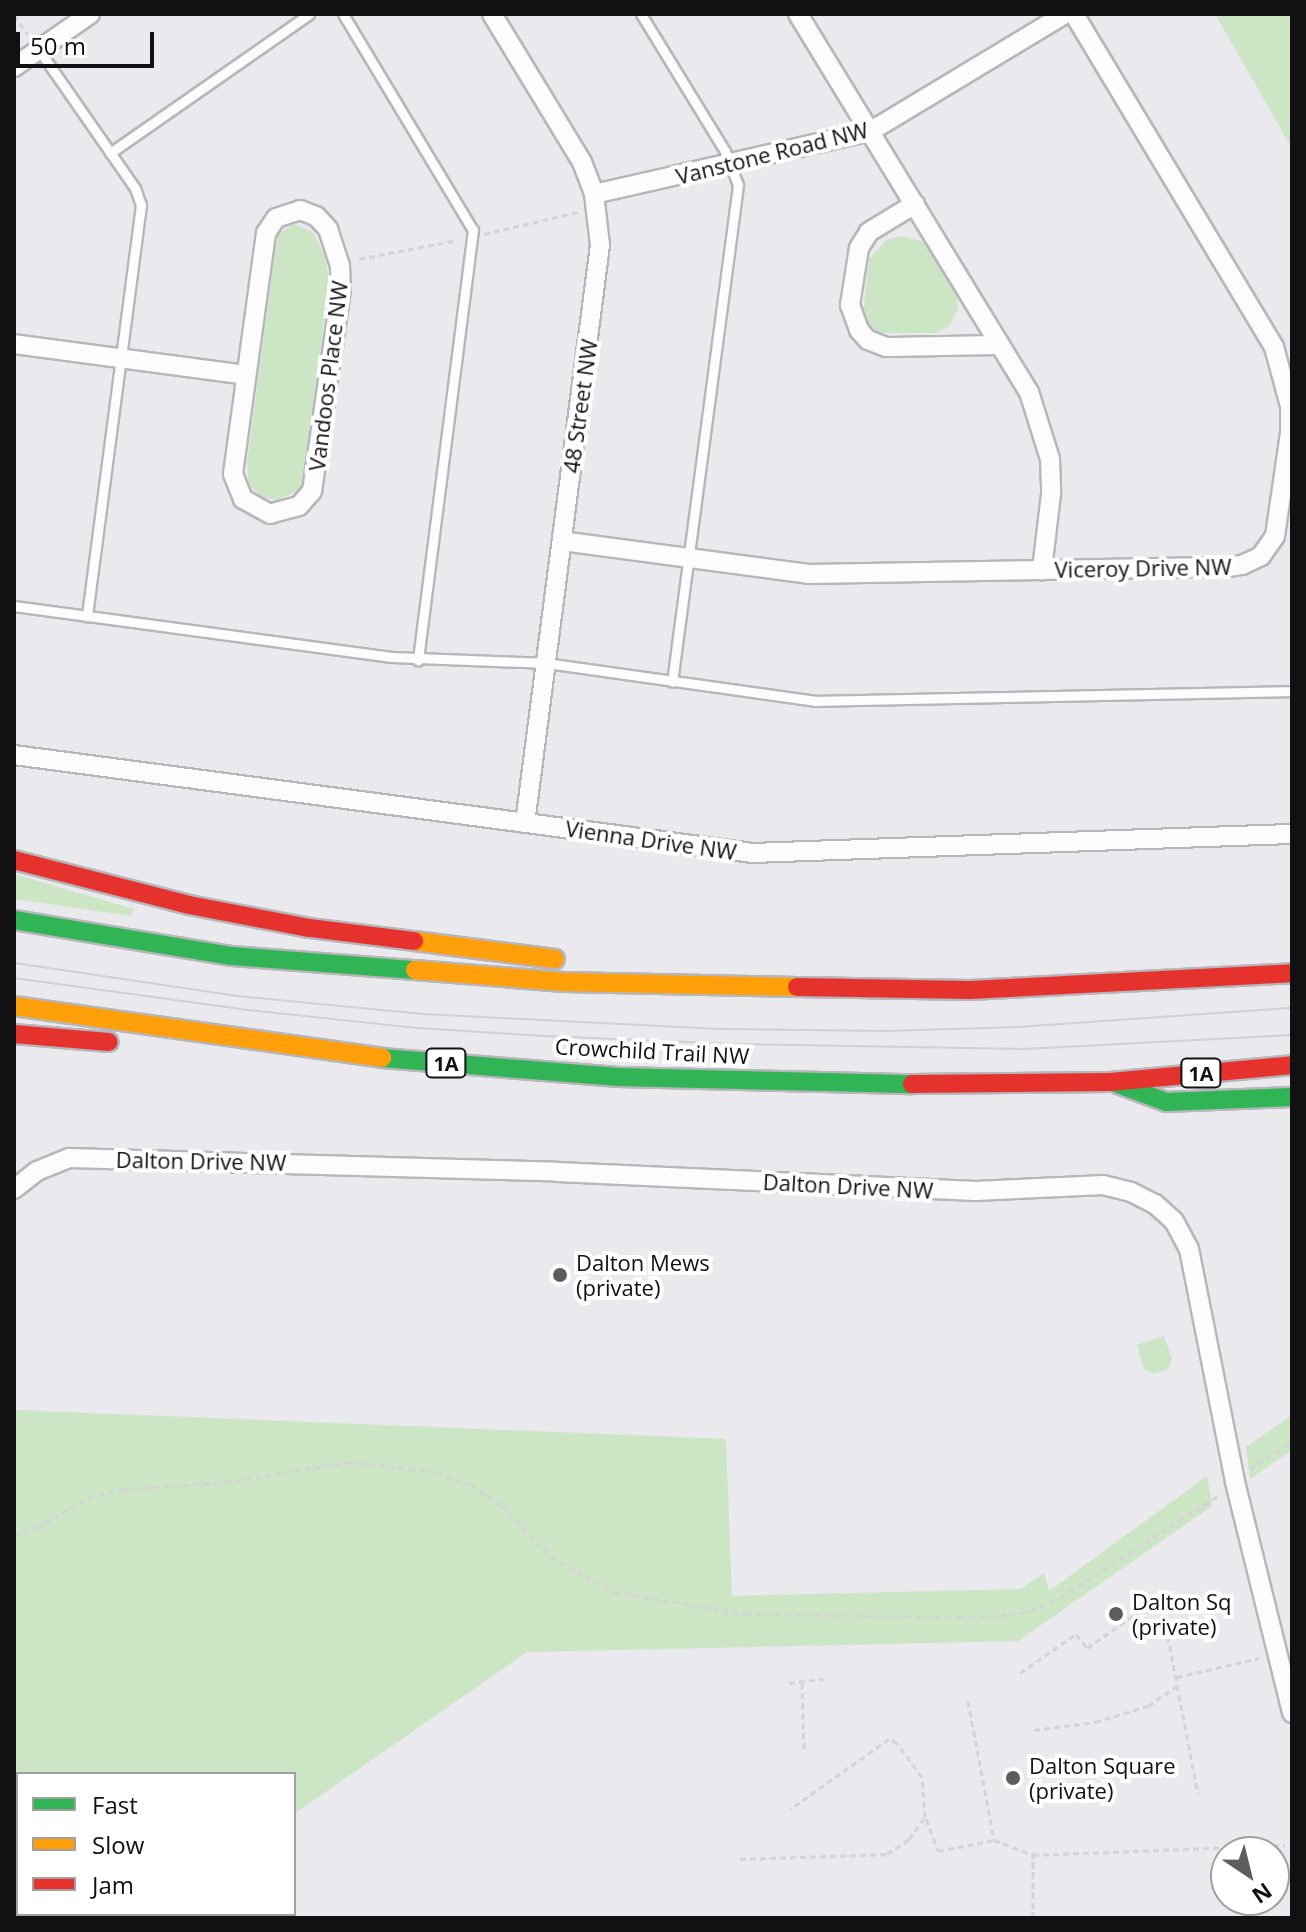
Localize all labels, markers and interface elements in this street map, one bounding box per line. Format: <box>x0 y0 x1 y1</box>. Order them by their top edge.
scale bar <box>20 16 158 66</box>
text: 50 m <box>30 29 86 62</box>
street label: Vanstone Road NW <box>673 116 871 190</box>
street label: Vandoos Place NW <box>303 279 353 473</box>
street label: 48 Street NW <box>558 337 602 475</box>
street label: Viceroy Drive NW <box>1054 553 1232 583</box>
street label: Vienna Drive NW <box>564 815 738 865</box>
street label: Crowchild Trail NW <box>554 1033 750 1069</box>
road number: 1A <box>424 1047 468 1079</box>
road number: 1A <box>1179 1057 1223 1089</box>
street label: Dalton Drive NW <box>116 1146 286 1176</box>
street label: Dalton Drive NW <box>762 1168 934 1204</box>
place label: Dalton Mews (private) <box>576 1249 710 1300</box>
marker: Dalton Mews (private) <box>551 1266 569 1284</box>
place label: Dalton Sq (private) <box>1132 1588 1232 1640</box>
marker: Dalton Sq (private) <box>1107 1605 1125 1623</box>
place label: Dalton Square (private) <box>1029 1752 1176 1804</box>
marker: Dalton Square (private) <box>1004 1769 1022 1787</box>
legend <box>16 1772 296 1916</box>
text: Fast <box>92 1788 138 1821</box>
text: Slow <box>92 1828 144 1861</box>
north arrow <box>1210 1836 1290 1916</box>
text: Jam <box>92 1868 134 1901</box>
text: N <box>1247 1877 1279 1911</box>

